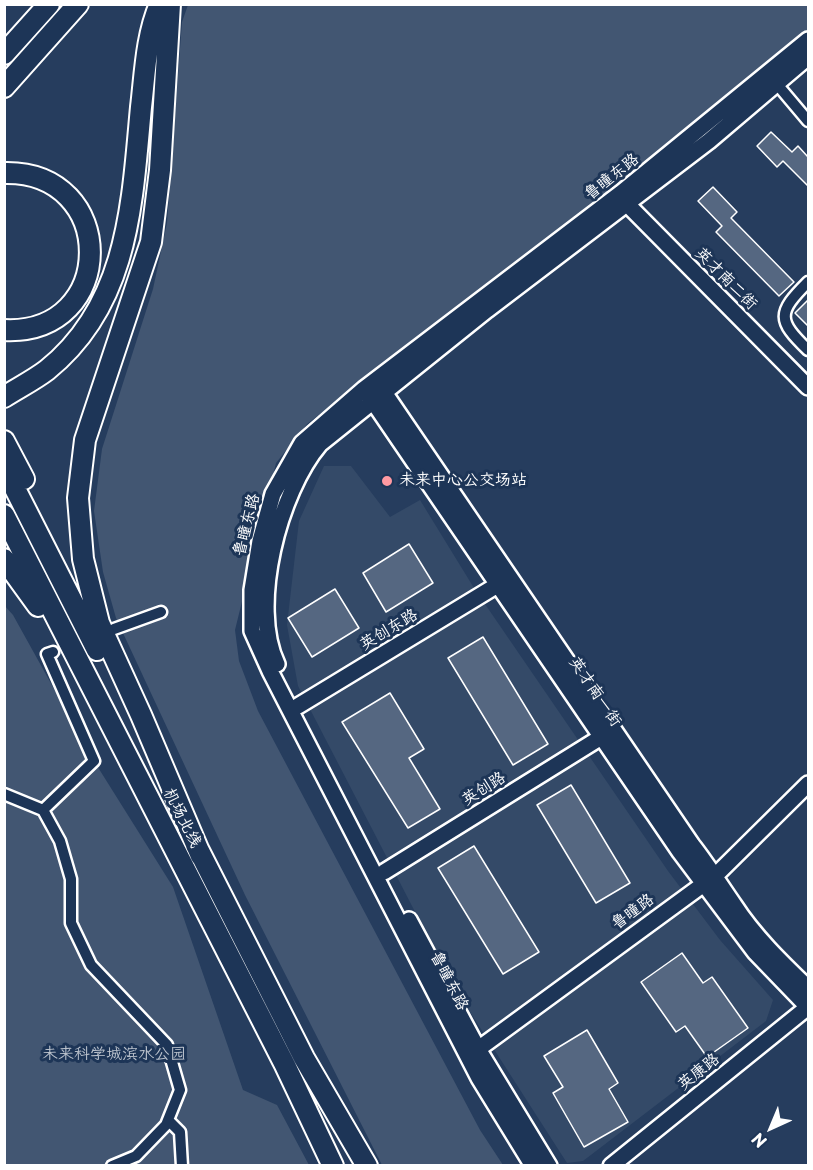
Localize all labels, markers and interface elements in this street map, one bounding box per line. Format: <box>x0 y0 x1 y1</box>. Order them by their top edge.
street label: 鲁瞳东路 <box>581 150 643 204</box>
street label: 英才南二街 <box>691 244 761 314</box>
place label: 未来中心公交场站 <box>399 471 527 491</box>
marker: 未来中心公交场站 <box>380 474 394 488</box>
street label: 鲁瞳东路 <box>230 492 264 558</box>
street label: 英创东路 <box>357 605 421 655</box>
street label: 英才南一街 <box>565 653 625 731</box>
street label: 英创路 <box>459 768 509 810</box>
street label: 机场北线 <box>159 785 205 851</box>
street label: 鲁瞳路 <box>608 890 658 934</box>
street label: 鲁瞳东路 <box>426 948 472 1014</box>
park label: 未来科学城滨水公园 <box>42 1045 186 1065</box>
street label: 英康路 <box>674 1049 724 1095</box>
north arrow <box>741 1098 801 1158</box>
text: N <box>746 1128 771 1154</box>

